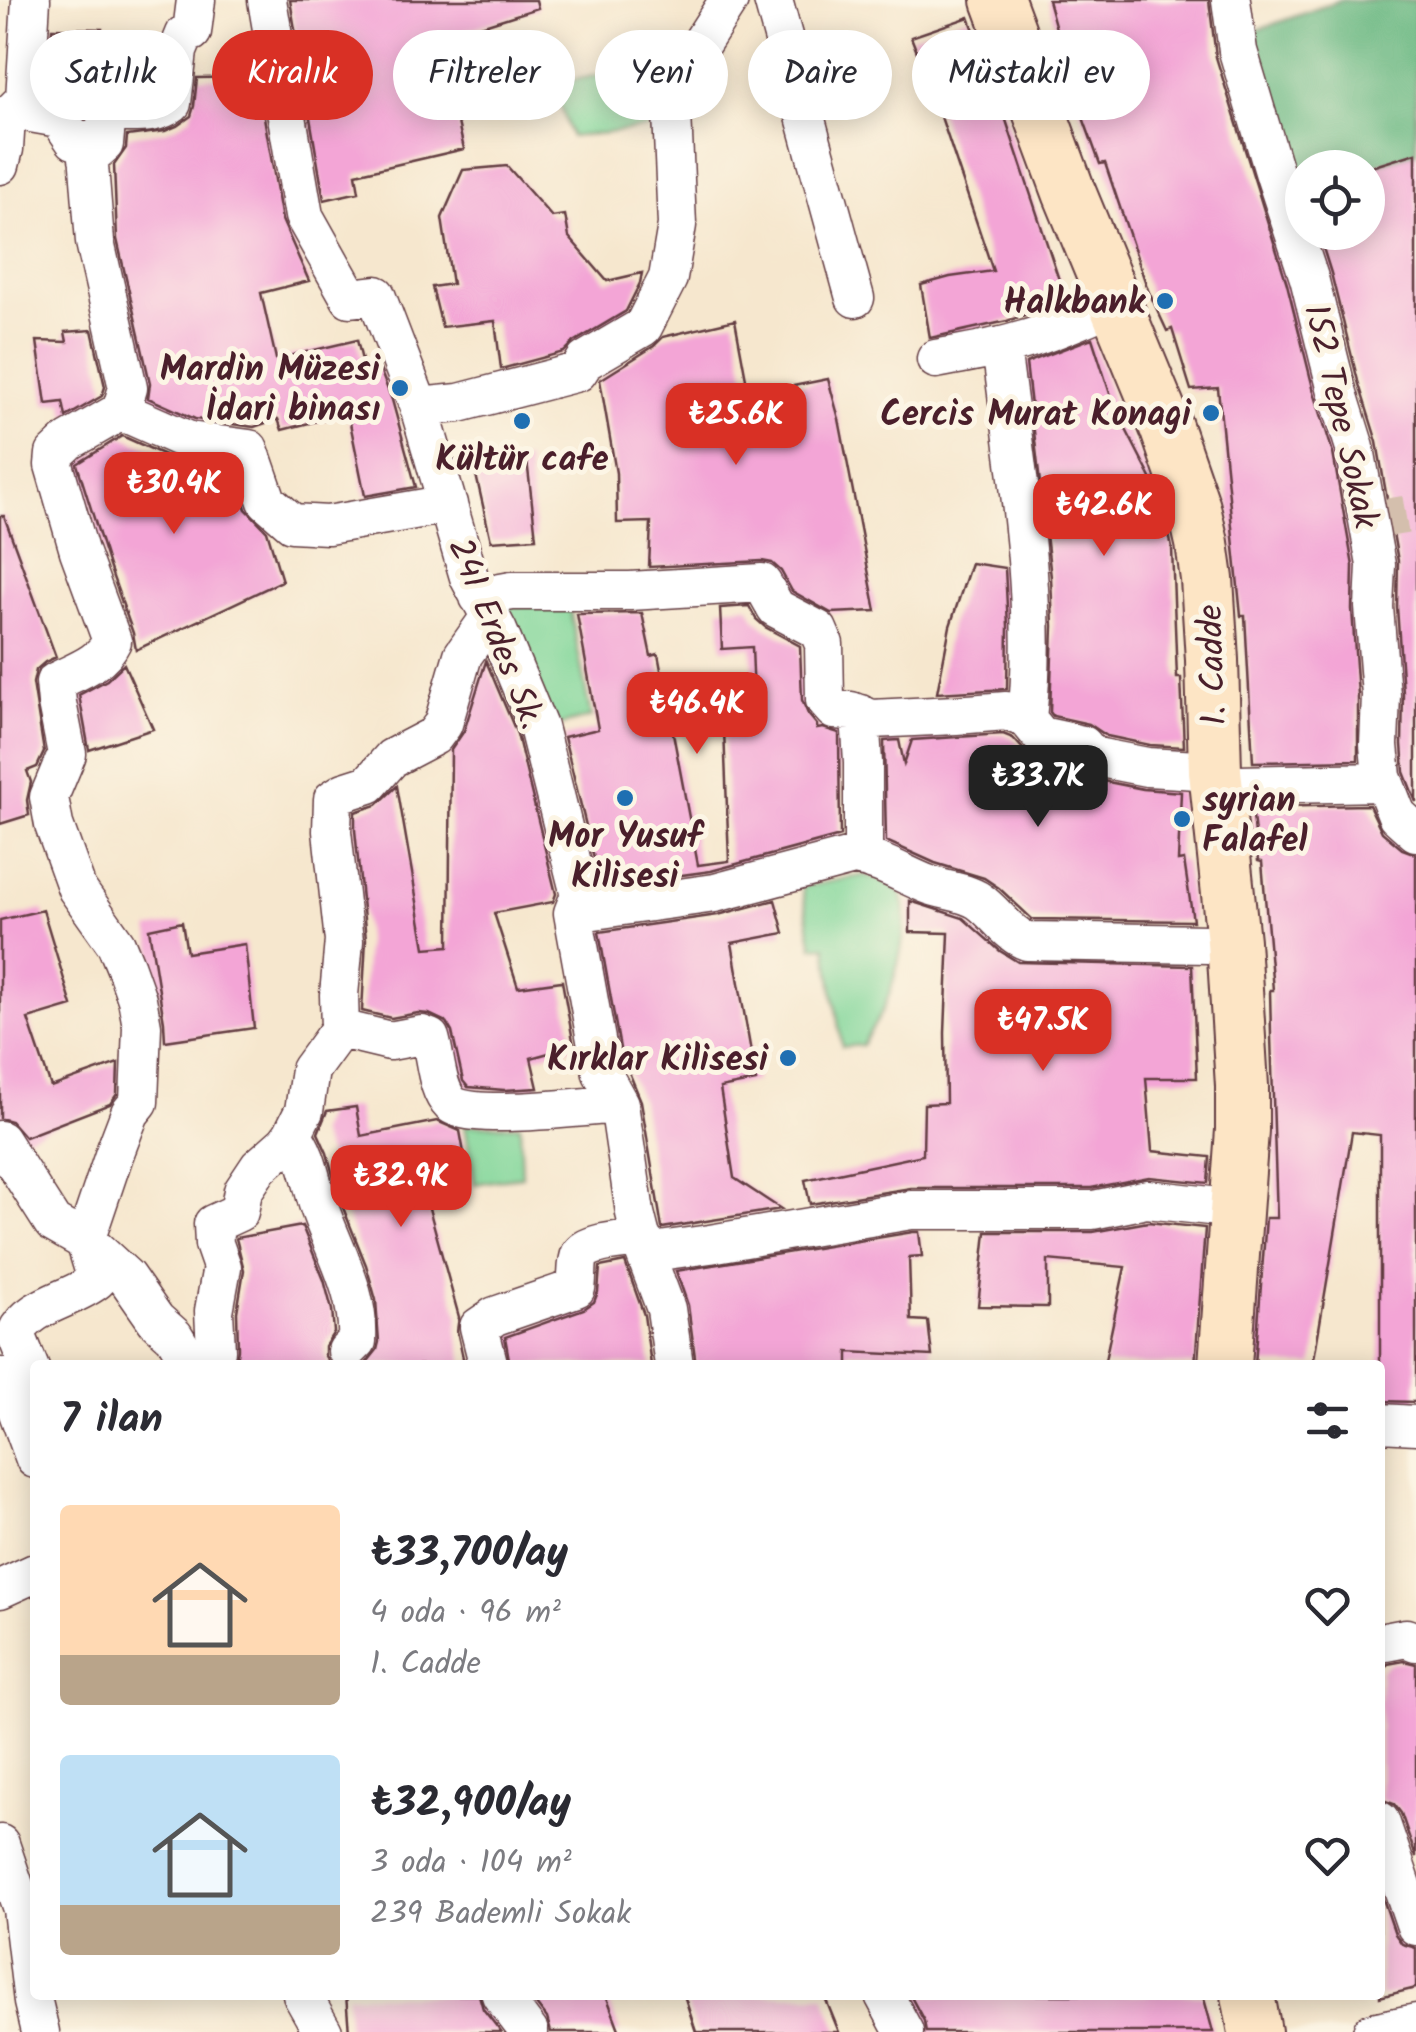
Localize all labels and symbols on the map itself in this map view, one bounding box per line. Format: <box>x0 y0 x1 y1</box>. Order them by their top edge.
place label: Halkbank <box>1003 276 1147 332</box>
marker: Halkbank <box>1154 290 1176 312</box>
street label: 152 Tepe Sokak <box>1286 299 1392 535</box>
place label: Mardin Müzesi İdari binası <box>160 343 381 439</box>
marker: Mardin Müzesi İdari binası <box>389 377 411 399</box>
pin: ₺25.6K <box>655 383 817 468</box>
place label: Cercis Murat Konagi <box>880 388 1192 444</box>
marker: Cercis Murat Konagi <box>1200 402 1222 424</box>
marker: Kültür cafe <box>511 410 533 432</box>
place label: Kültür cafe <box>435 433 609 489</box>
pin: ₺30.4K <box>93 452 255 537</box>
pin: ₺42.6K <box>1023 474 1185 559</box>
street label: 241 Erdes Sk. <box>430 530 558 738</box>
street label: 1. Cadde <box>1184 603 1244 727</box>
pin: ₺46.4K <box>616 672 778 757</box>
pin: ₺33.7K <box>957 745 1119 830</box>
place label: syrian Falafel <box>1202 774 1308 870</box>
marker: Mor Yusuf Kilisesi <box>614 787 636 809</box>
marker: syrian Falafel <box>1171 808 1193 830</box>
place label: Mor Yusuf Kilisesi <box>548 810 705 906</box>
pin: ₺47.5K <box>962 989 1124 1074</box>
place label: Kırklar Kilisesi <box>547 1033 769 1089</box>
marker: Kırklar Kilisesi <box>777 1047 799 1069</box>
pin: ₺32.9K <box>320 1145 482 1230</box>

